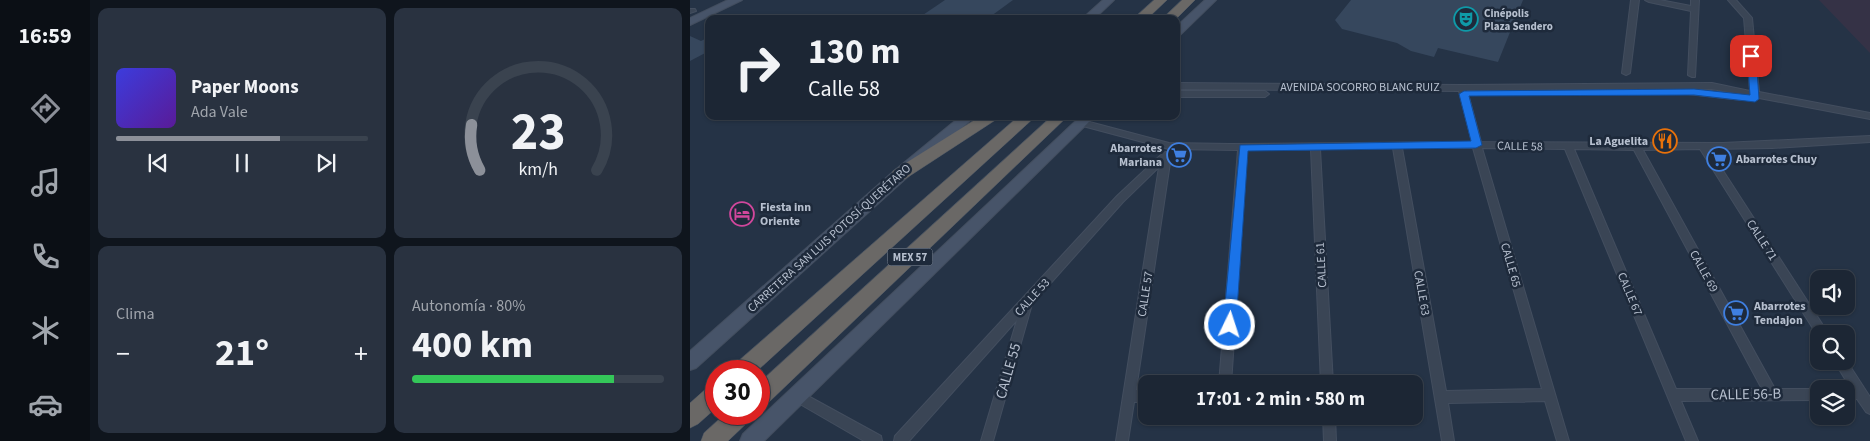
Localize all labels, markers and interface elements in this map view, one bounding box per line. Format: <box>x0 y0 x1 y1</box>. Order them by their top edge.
theatre icon: Cinépolis Plaza Sendero <box>1453 6 1479 32</box>
place label: Cinépolis Plaza Sendero <box>1484 6 1553 34</box>
text: 16:59 <box>18 20 72 52</box>
text: 130 m <box>808 27 900 77</box>
icon: right <box>725 35 790 100</box>
pin <box>1730 35 1772 77</box>
icon: arrive <box>1737 42 1765 70</box>
text: Calle 58 <box>808 73 880 105</box>
text: Paper Moons <box>191 74 299 101</box>
street label: AVENIDA SOCORRO BLANC RUIZ <box>1280 79 1440 96</box>
icon: directions <box>28 91 63 126</box>
text: 23 <box>511 96 565 170</box>
text: Ada Vale <box>191 101 248 123</box>
restaurant icon: La Aguelita <box>1652 128 1678 154</box>
place label: La Aguelita <box>1589 133 1648 150</box>
street label: CALLE 58 <box>1497 138 1543 155</box>
place label: Abarrotes Mariana <box>1109 140 1162 171</box>
supermarket icon: Abarrotes Mariana <box>1166 142 1192 168</box>
supermarket icon: Abarrotes Chuy <box>1706 146 1732 172</box>
icon: previous <box>144 149 172 177</box>
icon: pause <box>228 149 256 177</box>
icon: next <box>312 149 340 177</box>
place label: Abarrotes Chuy <box>1735 151 1818 168</box>
text: km/h <box>518 157 558 182</box>
street label: CARRETERA SAN LUIS POTOSÍ-QUERÉTARO <box>744 160 915 316</box>
icon: music <box>28 165 63 200</box>
place label: Fiesta inn Oriente <box>760 199 811 230</box>
hotel icon: Fiesta inn Oriente <box>729 201 755 227</box>
street label: CALLE 71 <box>1742 216 1781 264</box>
icon: phone <box>28 239 63 274</box>
street label: CALLE 65 <box>1496 241 1525 289</box>
street label: CALLE 61 <box>1312 242 1331 288</box>
street label: CALLE 69 <box>1685 247 1722 295</box>
road number: MEX 57 <box>888 248 932 266</box>
street label: CALLE 63 <box>1409 269 1434 317</box>
street label: CALLE 57 <box>1134 270 1157 318</box>
street label: CALLE 67 <box>1613 270 1646 319</box>
map controls <box>1810 270 1855 425</box>
button: sound <box>1810 270 1855 315</box>
street label: CALLE 53 <box>1011 275 1054 320</box>
text: Autonomía · 80% <box>412 295 525 317</box>
position arrow <box>1203 298 1255 350</box>
place label: Abarrotes Tendajon <box>1753 298 1806 329</box>
supermarket icon: Abarrotes Tendajon <box>1723 300 1749 326</box>
text: Clima <box>116 303 154 325</box>
icon: climate <box>28 313 63 348</box>
text: 400 km <box>412 318 533 372</box>
button: search <box>1810 325 1855 370</box>
text: 21° <box>215 326 269 380</box>
text: − <box>116 334 130 374</box>
text: + <box>354 334 368 374</box>
street label: CALLE 55 <box>991 341 1026 401</box>
speed limit sign: 30 <box>705 360 770 425</box>
button: layers <box>1810 380 1855 425</box>
street label: CALLE 56-B <box>1711 383 1782 406</box>
text: 17:01 · 2 min · 580 m <box>1196 386 1365 413</box>
icon: car <box>28 387 63 422</box>

